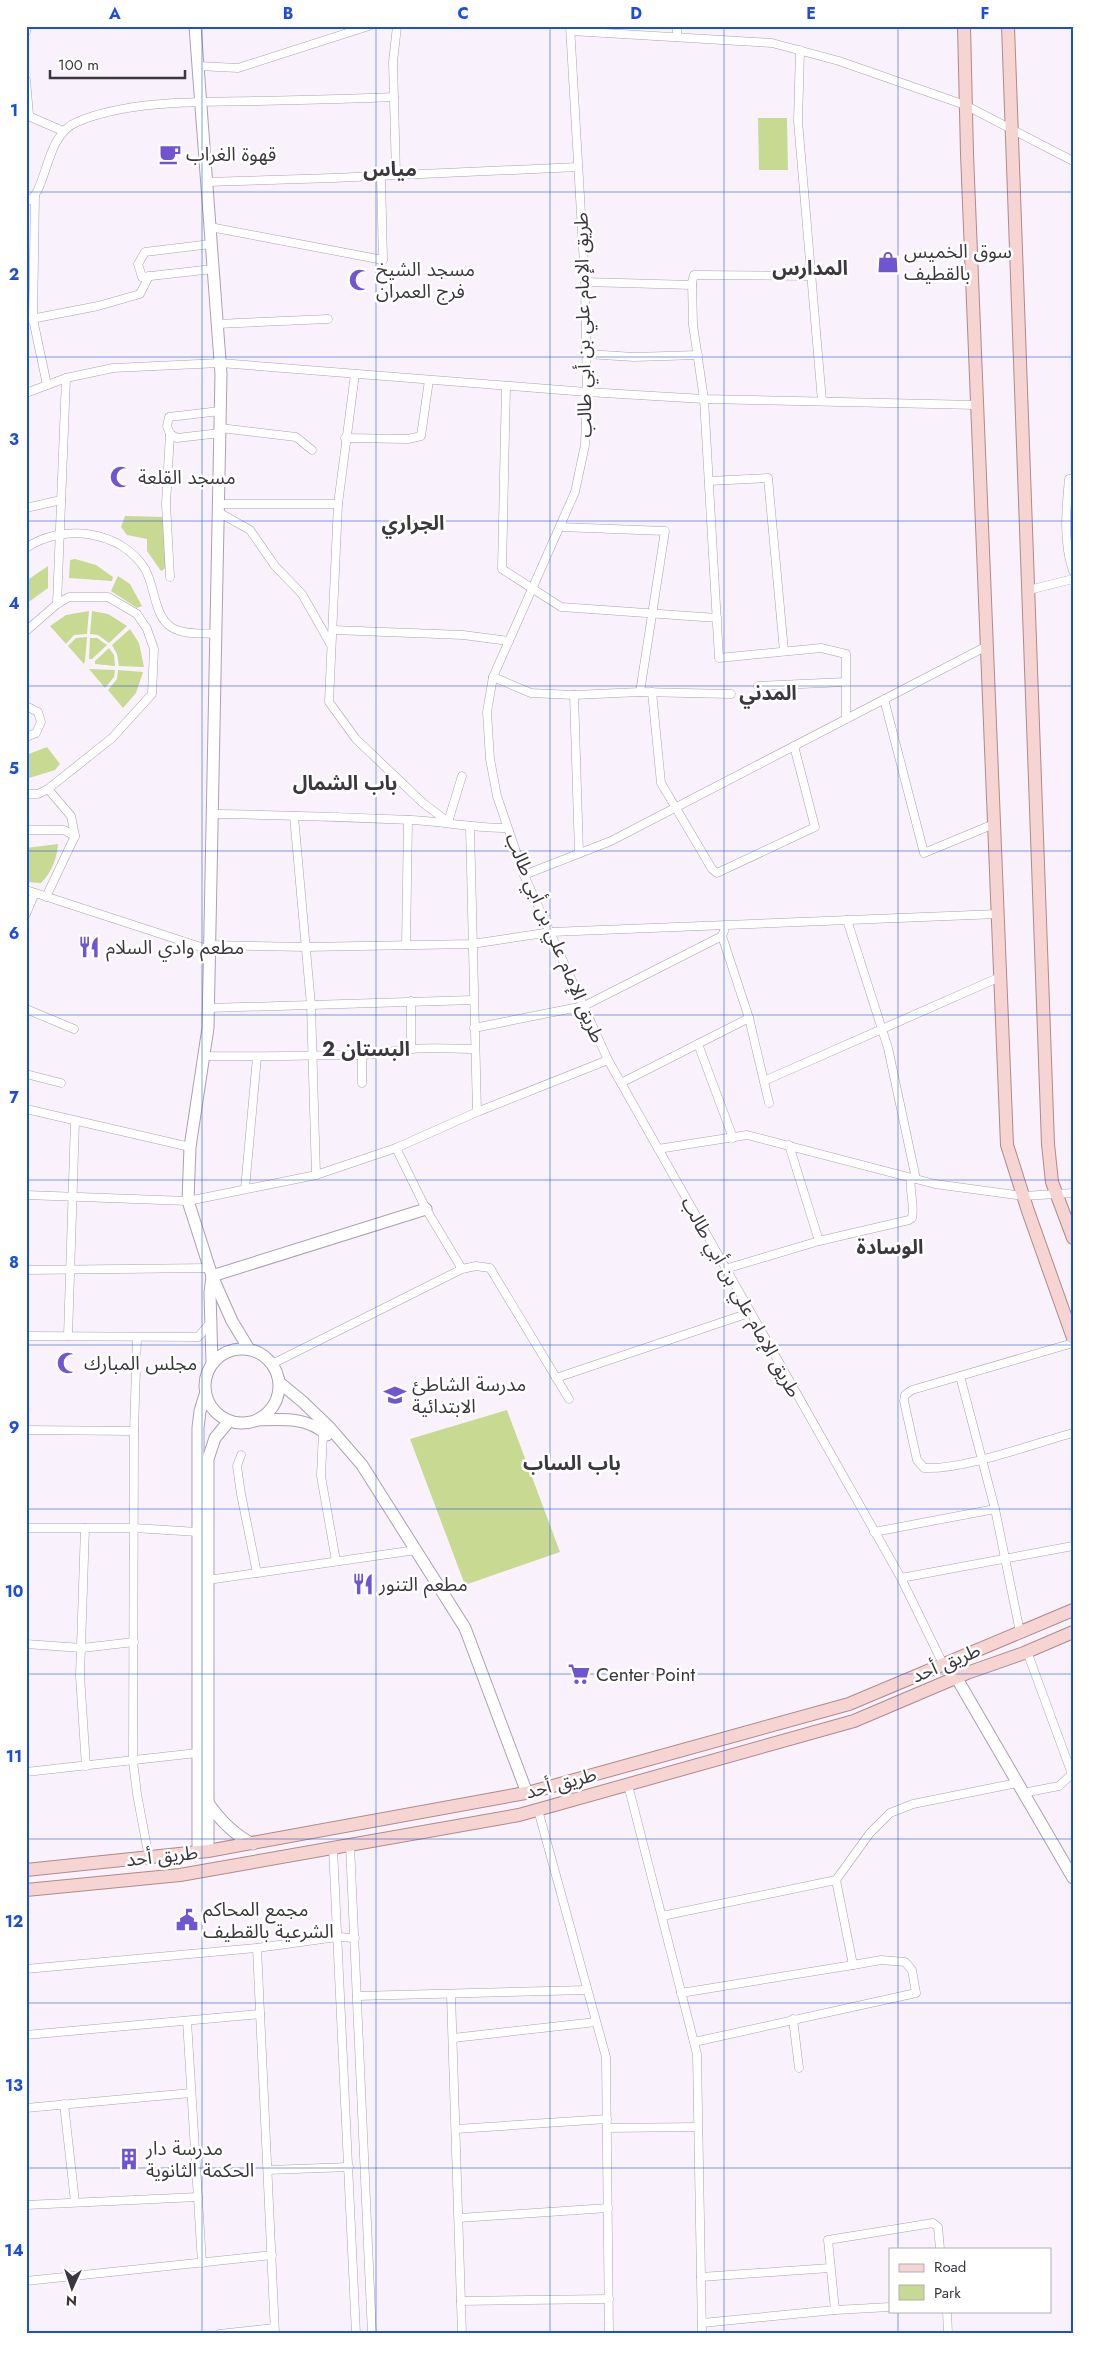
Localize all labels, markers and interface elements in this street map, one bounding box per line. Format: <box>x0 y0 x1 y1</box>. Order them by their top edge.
text: A <box>108 2 121 25</box>
text: B <box>283 2 293 25</box>
text: C <box>457 2 469 25</box>
text: D <box>630 2 642 25</box>
text: E <box>806 2 816 25</box>
text: F <box>981 2 989 25</box>
scale bar <box>50 48 185 80</box>
text: 100 m <box>58 54 99 76</box>
text: 1 <box>10 99 18 122</box>
cafe icon: قهوة الغراب <box>157 141 183 167</box>
place label: قهوة الغراب <box>186 141 276 168</box>
district label: مياس <box>363 155 417 184</box>
street label: طريق الإمام علي بن أبي طالب <box>568 212 600 438</box>
place label: سوق الخميس بالقطيف <box>904 238 1012 287</box>
shop icon: سوق الخميس بالقطيف <box>875 249 901 275</box>
district label: المدارس <box>772 254 848 283</box>
place label: مسجد الشيخ فرج العمران <box>376 256 475 305</box>
text: 2 <box>9 263 19 286</box>
mosque icon: مسجد الشيخ فرج العمران <box>347 267 373 293</box>
text: 3 <box>9 428 19 451</box>
mosque icon: مسجد القلعة <box>108 464 134 490</box>
place label: مسجد القلعة <box>138 464 236 491</box>
district label: الجراري <box>381 509 445 539</box>
text: 4 <box>8 592 20 615</box>
district label: المدني <box>739 679 797 709</box>
text: 5 <box>9 757 19 780</box>
district label: باب الشمال <box>293 769 397 798</box>
street label: طريق الإمام علي بن أبي طالب <box>497 829 612 1048</box>
text: 6 <box>9 922 19 945</box>
restaurant icon: مطعم وادي السلام <box>76 934 102 960</box>
place label: مطعم وادي السلام <box>106 934 244 962</box>
district label: البستان 2 <box>322 1035 410 1064</box>
text: 7 <box>9 1086 19 1109</box>
street label: طريق الإمام علي بن أبي طالب <box>673 1192 808 1403</box>
district label: الوسادة <box>857 1233 924 1262</box>
text: 8 <box>9 1251 19 1274</box>
mosque icon: مجلس المبارك <box>55 1350 81 1376</box>
place label: مجلس المبارك <box>84 1350 197 1377</box>
place label: مدرسة الشاطئ الابتدائية <box>412 1371 526 1420</box>
school or university icon: مدرسة الشاطئ الابتدائية <box>382 1382 408 1408</box>
text: 9 <box>9 1416 19 1439</box>
district label: باب الساب <box>523 1449 621 1478</box>
restaurant icon: مطعم التنور <box>350 1571 376 1597</box>
place label: مطعم التنور <box>378 1571 468 1599</box>
text: 10 <box>5 1580 23 1603</box>
street label: طريق أحد <box>907 1636 985 1690</box>
supermarket icon: Center Point <box>566 1661 592 1687</box>
place label: Center Point <box>596 1661 695 1688</box>
text: 11 <box>6 1745 22 1768</box>
street label: طريق أحد <box>523 1761 600 1805</box>
street label: طريق أحد <box>125 1839 199 1873</box>
place label: مجمع المحاكم الشرعية بالقطيف <box>203 1896 334 1945</box>
public building icon: مجمع المحاكم الشرعية بالقطيف <box>174 1907 200 1933</box>
text: 12 <box>5 1910 23 1933</box>
text: 13 <box>5 2074 23 2097</box>
place label: مدرسة دار الحكمة الثانوية <box>145 2135 254 2184</box>
building icon: مدرسة دار الحكمة الثانوية <box>116 2146 142 2172</box>
text: 14 <box>4 2239 24 2262</box>
legend <box>889 2248 1052 2312</box>
text: Road <box>934 2256 966 2278</box>
north arrow <box>48 2262 98 2312</box>
text: Park <box>934 2282 961 2304</box>
text: N <box>65 2291 77 2311</box>

